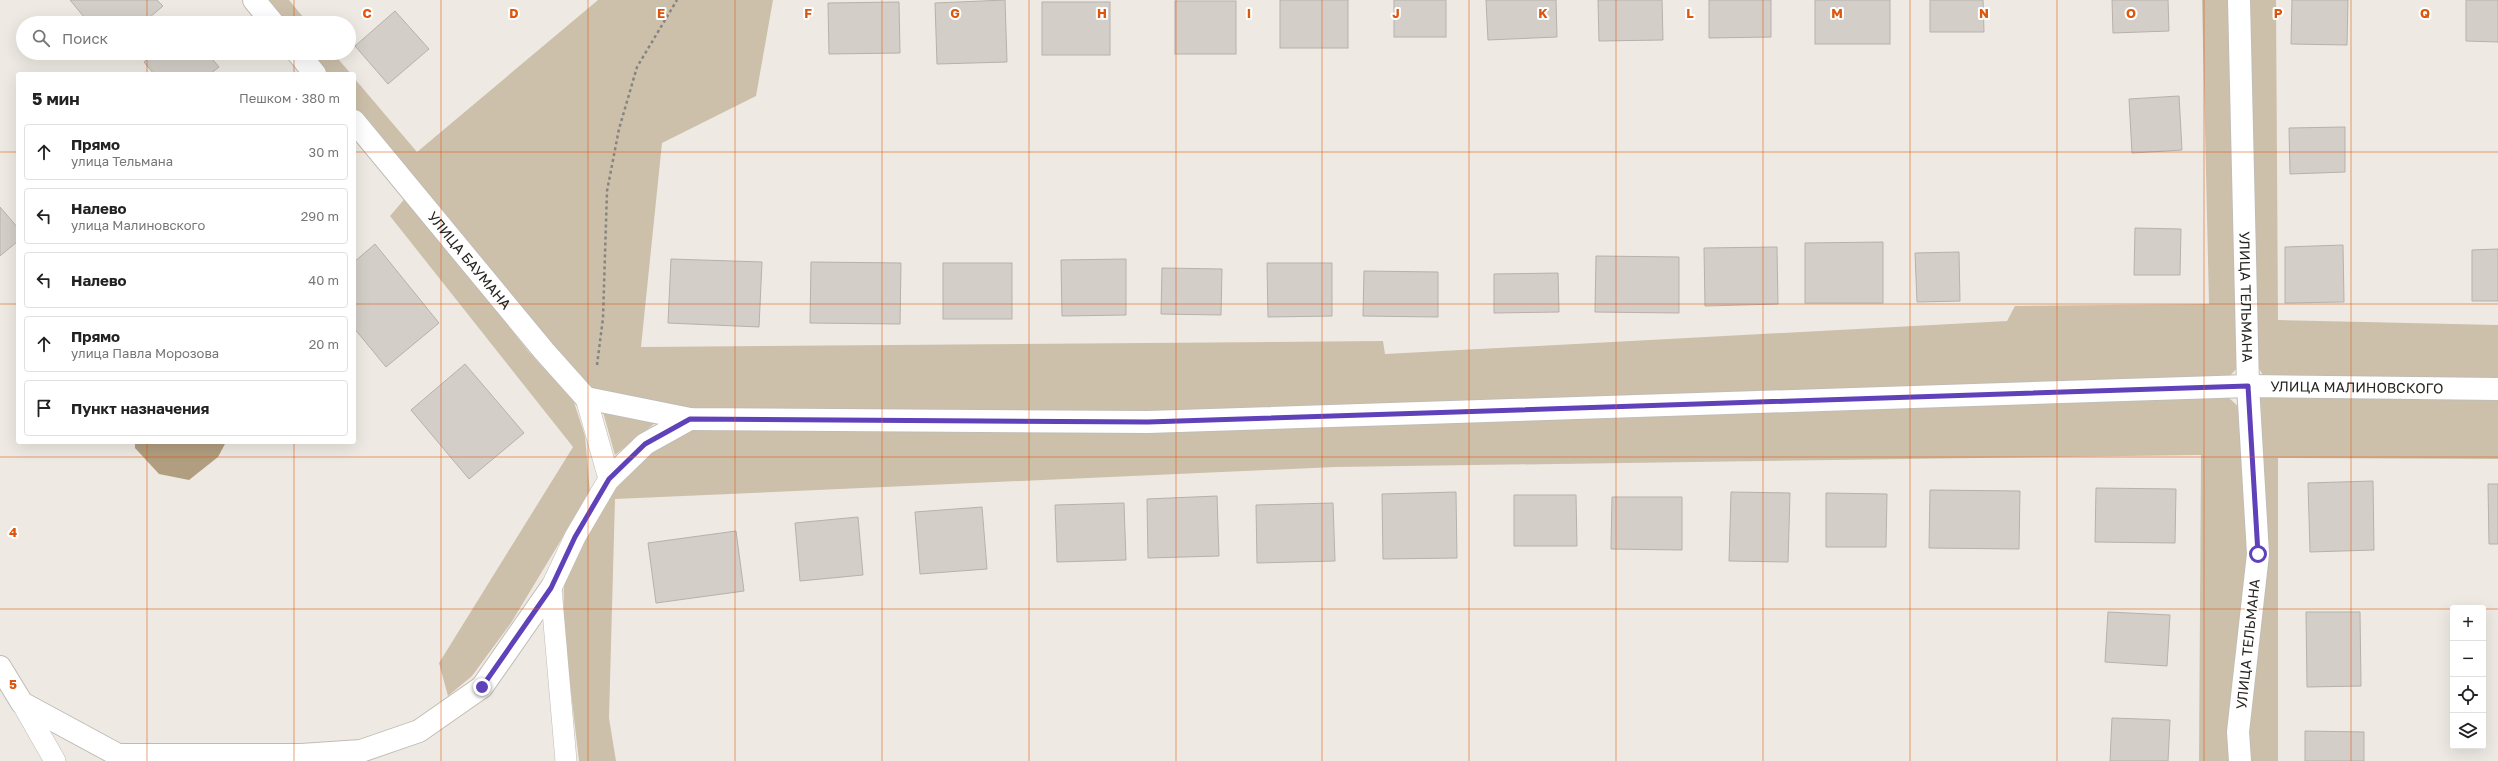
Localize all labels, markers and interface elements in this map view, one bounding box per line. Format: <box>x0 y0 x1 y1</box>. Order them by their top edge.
text: C <box>362 5 372 21</box>
text: D <box>509 5 519 21</box>
text: E <box>657 5 665 21</box>
text: F <box>804 5 812 21</box>
text: G <box>950 5 960 21</box>
text: H <box>1097 5 1107 21</box>
text: I <box>1247 5 1251 21</box>
text: J <box>1392 5 1400 21</box>
text: K <box>1538 5 1548 21</box>
text: L <box>1686 5 1694 21</box>
text: M <box>1831 5 1843 21</box>
text: N <box>1979 5 1989 21</box>
text: O <box>2126 5 2136 21</box>
text: P <box>2274 5 2283 21</box>
text: Q <box>2420 5 2430 21</box>
search box <box>16 16 356 60</box>
icon: search <box>30 27 52 49</box>
text: Поиск <box>62 29 108 47</box>
text: 5 мин <box>32 88 80 109</box>
text: Пешком · 380 m <box>239 90 340 106</box>
text: Прямо <box>71 135 120 153</box>
icon: ahead <box>33 141 55 163</box>
text: 30 m <box>309 144 339 160</box>
text: улица Тельмана <box>71 153 173 169</box>
text: Налево <box>71 199 127 217</box>
icon: left <box>33 205 55 227</box>
text: 290 m <box>301 208 339 224</box>
street label: УЛИЦА БАУМАНА <box>424 208 515 313</box>
text: улица Малиновского <box>71 217 205 233</box>
street label: УЛИЦА ТЕЛЬМАНА <box>2236 231 2256 363</box>
icon: left <box>33 269 55 291</box>
text: Налево <box>71 271 127 289</box>
text: 40 m <box>308 272 339 288</box>
text: Прямо <box>71 327 120 345</box>
icon: ahead <box>33 333 55 355</box>
text: 20 m <box>309 336 339 352</box>
text: улица Павла Морозова <box>71 345 219 361</box>
street label: УЛИЦА МАЛИНОВСКОГО <box>2270 377 2444 396</box>
icon: arrive <box>33 397 55 419</box>
text: Пункт назначения <box>71 399 209 417</box>
text: 4 <box>9 524 17 540</box>
route start <box>2249 545 2267 563</box>
street label: УЛИЦА ТЕЛЬМАНА <box>2232 577 2263 710</box>
map controls <box>2450 605 2486 749</box>
button: + <box>2450 605 2486 641</box>
button: − <box>2450 641 2486 677</box>
text: 5 <box>9 676 17 692</box>
button: locate <box>2450 677 2486 713</box>
route end <box>473 678 491 696</box>
button: layers <box>2450 713 2486 749</box>

